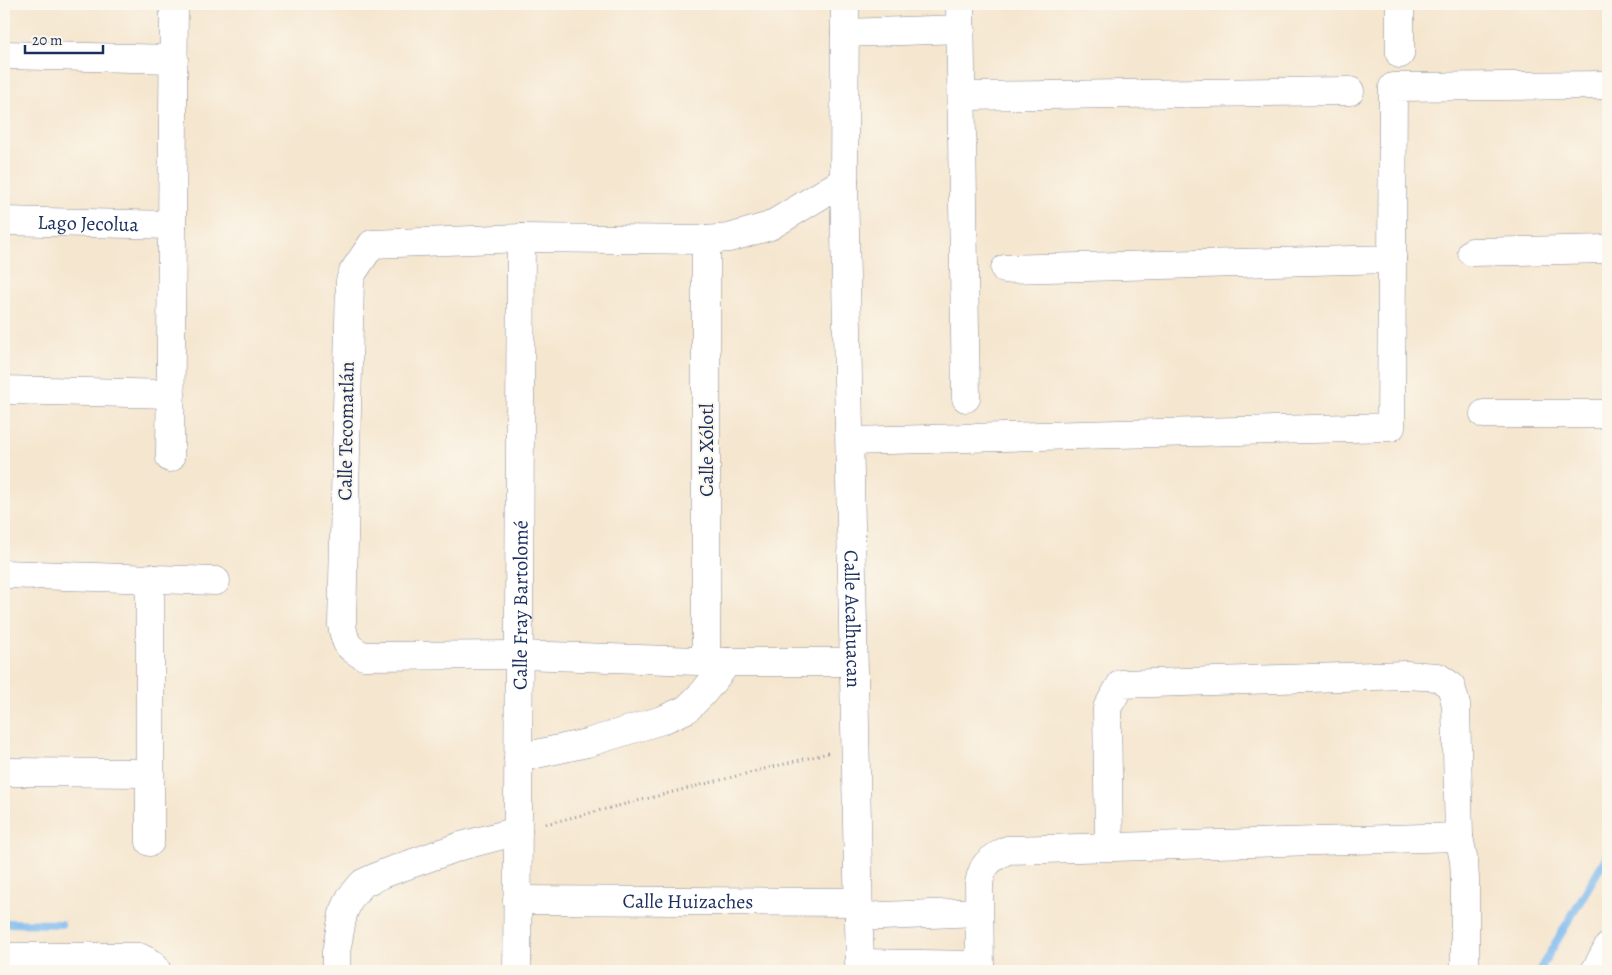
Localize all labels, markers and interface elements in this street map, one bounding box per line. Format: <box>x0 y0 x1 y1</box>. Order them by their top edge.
scale bar <box>25 22 102 54</box>
text: 20 m <box>32 30 63 50</box>
street label: Lago Jecolua <box>37 208 140 238</box>
street label: Calle Tecomatlán <box>331 361 361 501</box>
street label: Calle Xólotl <box>693 403 720 497</box>
street label: Calle Fray Bartolomé <box>506 520 534 690</box>
street label: Calle Acalhuacan <box>838 550 868 688</box>
street label: Calle Huizaches <box>622 887 754 915</box>

